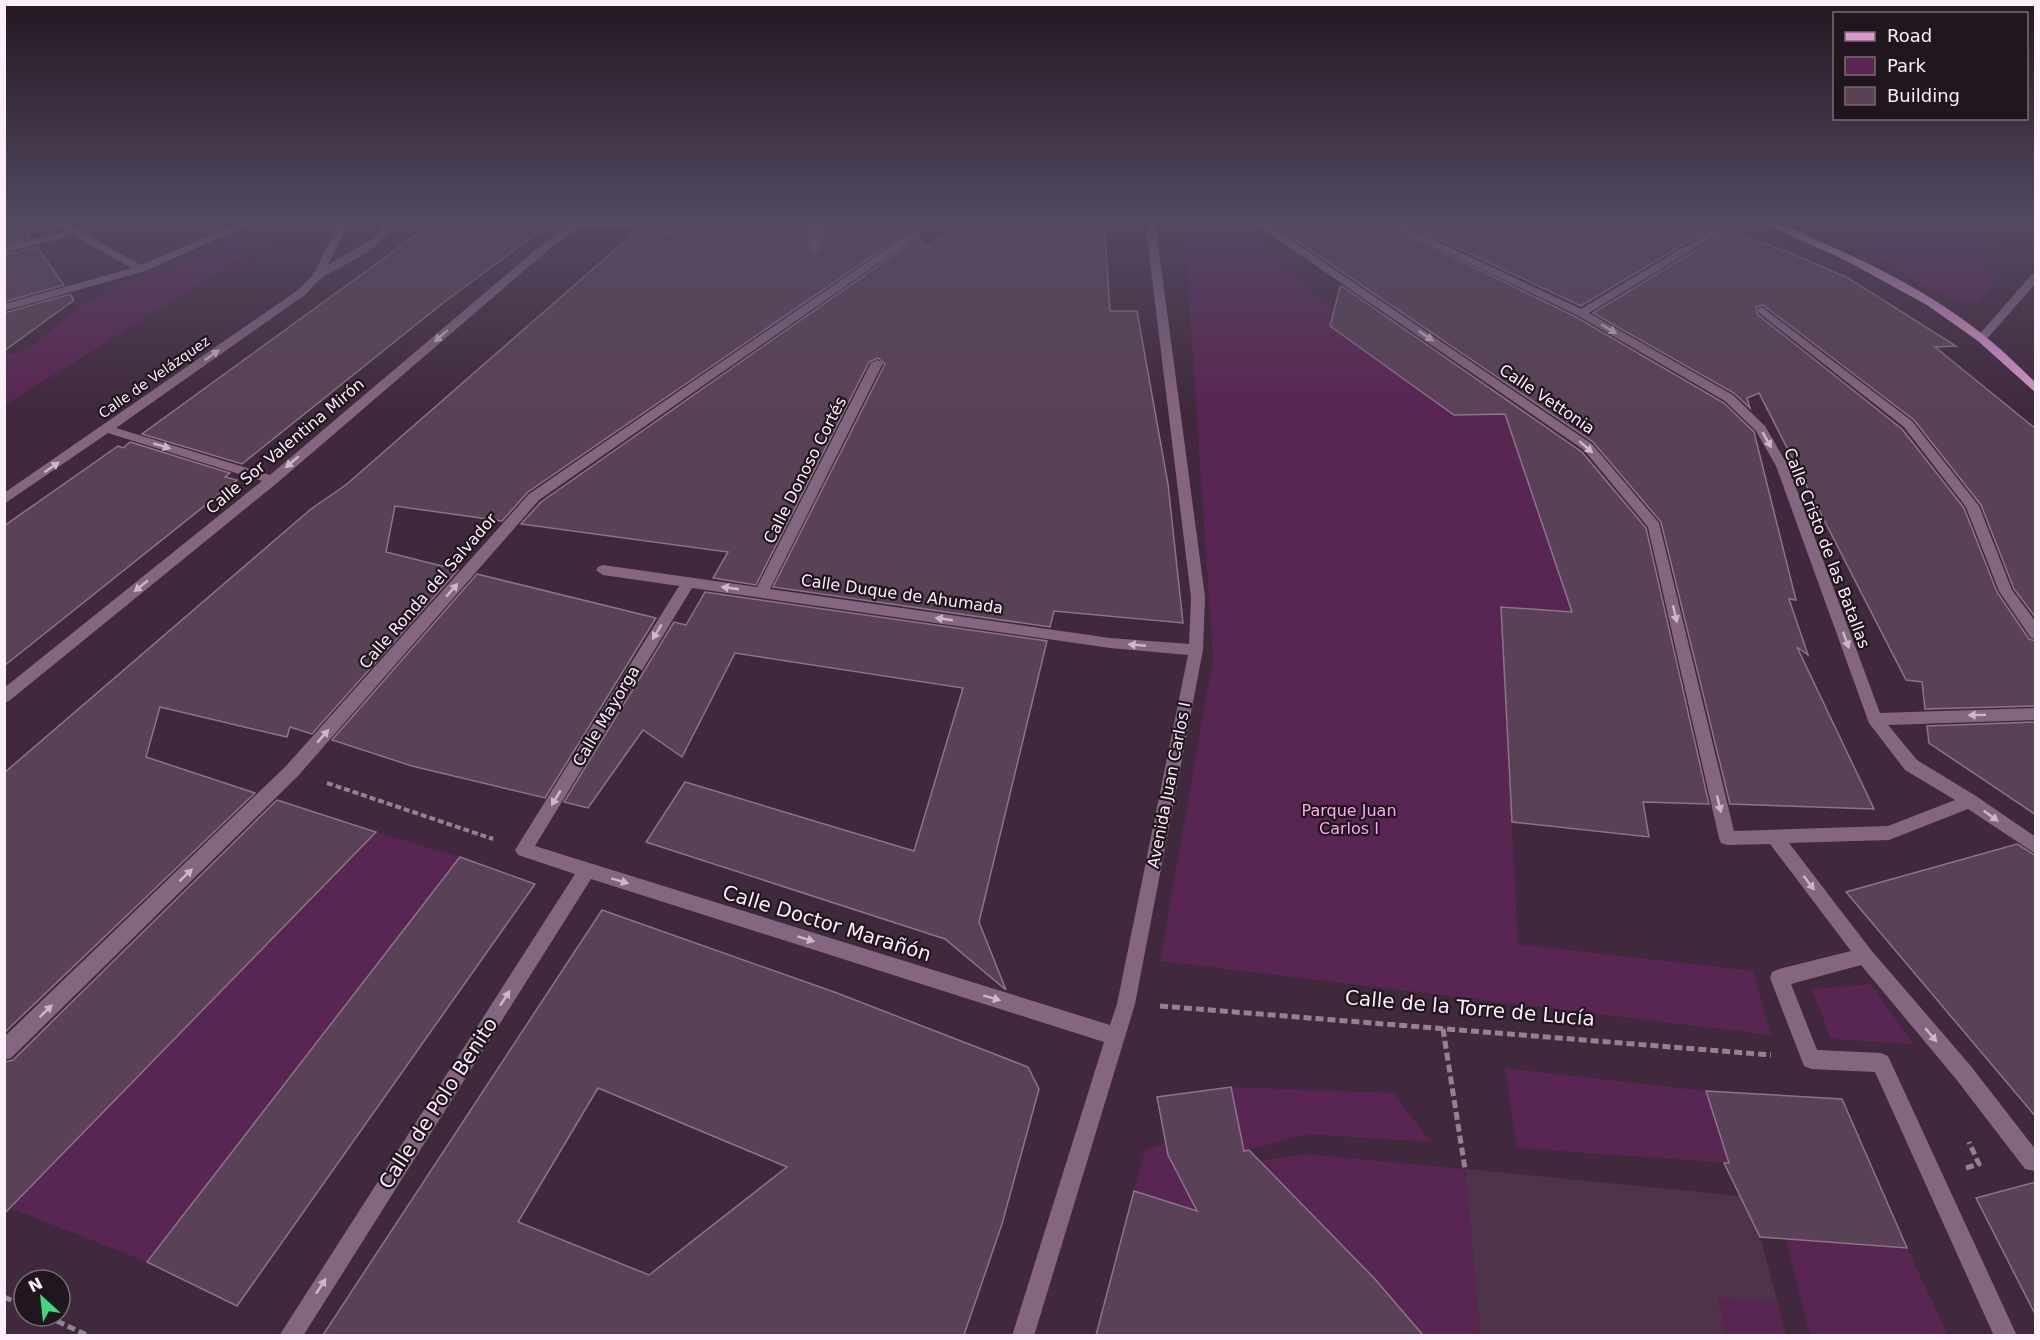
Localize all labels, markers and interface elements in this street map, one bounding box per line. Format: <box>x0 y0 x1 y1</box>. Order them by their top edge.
legend <box>1833 12 2028 120</box>
text: Road <box>1887 25 1932 46</box>
text: Park <box>1887 55 1926 76</box>
text: Building <box>1887 85 1960 106</box>
one-way arrow <box>1601 324 1617 335</box>
one-way arrow <box>434 329 449 342</box>
one-way arrow <box>1417 331 1434 342</box>
street label: Calle de Velázquez <box>95 333 213 421</box>
one-way arrow <box>204 349 220 361</box>
street label: Calle Vettonia <box>1496 360 1598 438</box>
street label: Calle Sor Valentina Mirón <box>202 374 368 518</box>
street label: Calle Donoso Cortés <box>760 393 850 547</box>
one-way arrow <box>1761 432 1772 448</box>
one-way arrow <box>1578 440 1593 453</box>
one-way arrow <box>153 442 171 451</box>
street label: Calle Cristo de las Batallas <box>1780 445 1874 651</box>
one-way arrow <box>285 455 300 468</box>
one-way arrow <box>44 461 60 473</box>
street label: Calle Ronda del Salvador <box>355 509 501 673</box>
street label: Calle Duque de Ahumada <box>800 570 1004 618</box>
one-way arrow <box>134 579 149 591</box>
one-way arrow <box>445 583 458 598</box>
one-way arrow <box>721 583 740 592</box>
one-way arrow <box>1670 605 1680 623</box>
one-way arrow <box>935 614 954 623</box>
one-way arrow <box>652 624 663 640</box>
one-way arrow <box>1841 632 1851 650</box>
one-way arrow <box>1128 640 1147 650</box>
street label: Calle Mayorga <box>569 662 643 770</box>
street label: Avenida Juan Carlos I <box>1144 700 1194 870</box>
one-way arrow <box>1968 710 1987 719</box>
one-way arrow <box>316 729 329 744</box>
one-way arrow <box>550 790 561 806</box>
one-way arrow <box>1714 795 1724 813</box>
park label: Parque Juan Carlos I <box>1301 801 1397 838</box>
one-way arrow <box>1983 810 1999 822</box>
one-way arrow <box>179 868 193 882</box>
one-way arrow <box>1803 876 1815 891</box>
one-way arrow <box>611 877 629 886</box>
street label: Calle Doctor Marañón <box>720 880 934 966</box>
one-way arrow <box>797 935 815 945</box>
street label: Calle de la Torre de Lucía <box>1344 985 1596 1031</box>
one-way arrow <box>500 990 511 1006</box>
one-way arrow <box>983 993 1001 1003</box>
one-way arrow <box>39 1004 53 1018</box>
street label: Calle de Polo Benito <box>374 1013 502 1193</box>
one-way arrow <box>1925 1027 1938 1043</box>
north arrow <box>12 1268 72 1328</box>
text: N <box>25 1274 46 1297</box>
one-way arrow <box>316 1278 327 1294</box>

